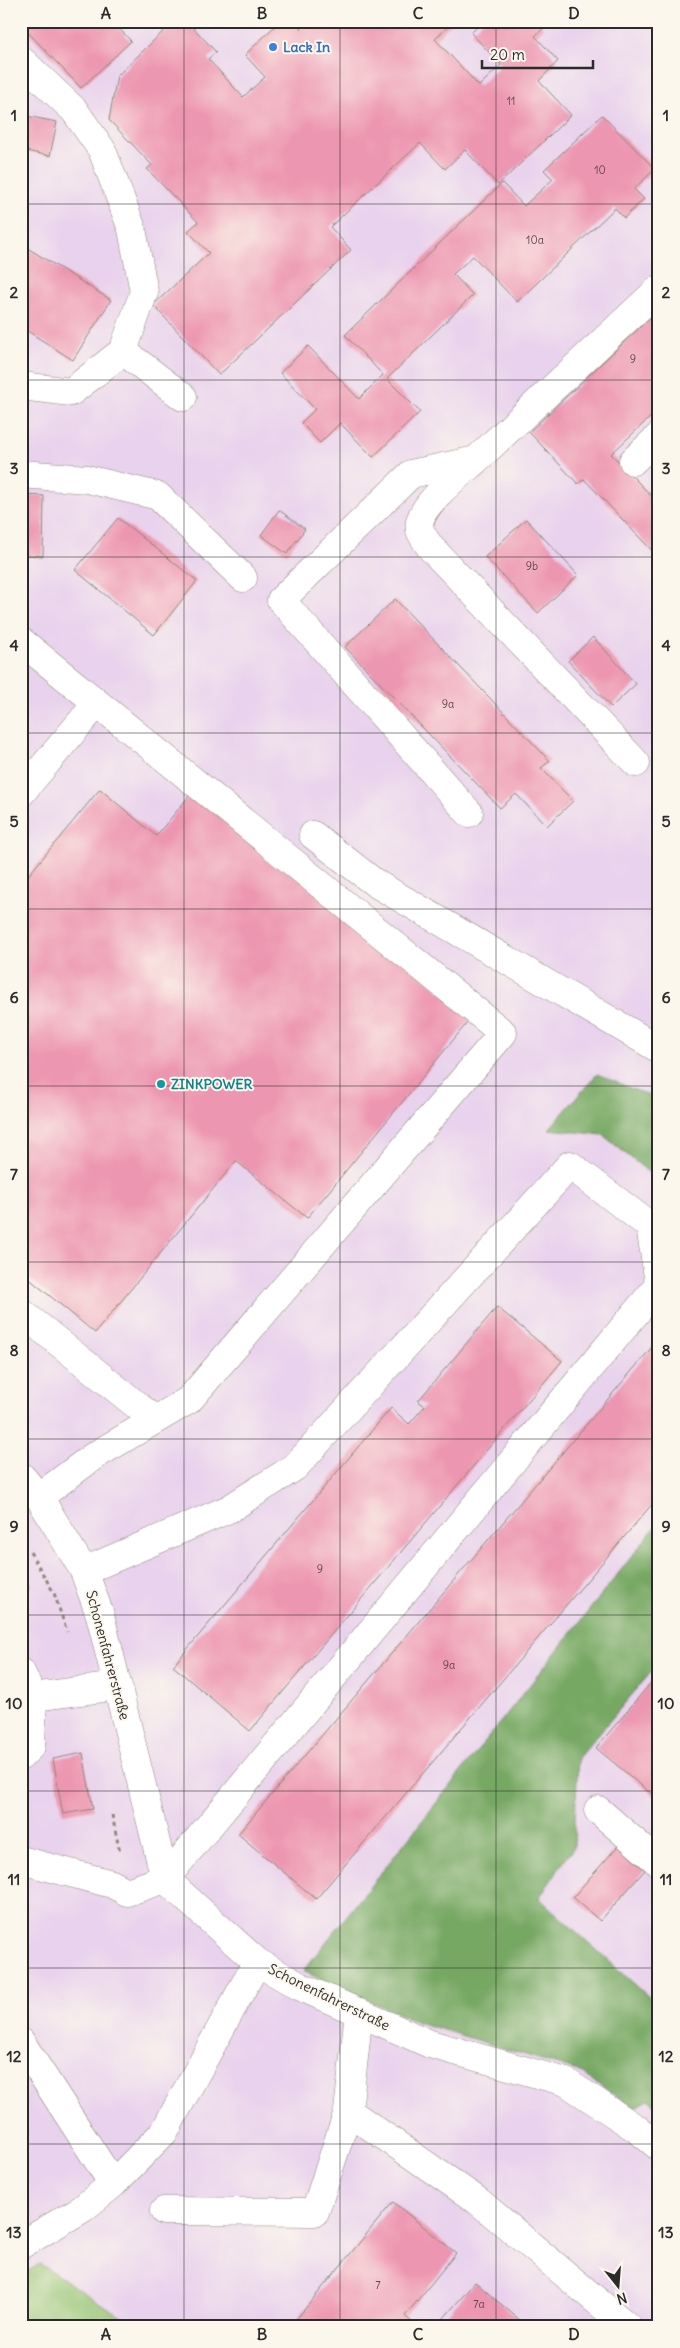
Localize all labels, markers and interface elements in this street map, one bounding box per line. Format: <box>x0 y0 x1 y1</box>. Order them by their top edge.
text: A <box>101 3 111 23</box>
text: B <box>257 3 268 23</box>
text: C <box>413 3 424 23</box>
text: D <box>568 3 580 23</box>
place label: Lack In <box>283 38 330 56</box>
scale bar <box>482 38 594 70</box>
marker: Lack In <box>267 41 279 53</box>
text: 20 m <box>490 45 525 64</box>
house number: 11 <box>507 94 515 108</box>
text: 1 <box>11 105 17 125</box>
text: 1 <box>663 105 669 125</box>
house number: 10 <box>594 163 606 177</box>
house number: 10a <box>526 233 544 247</box>
text: 2 <box>10 282 19 302</box>
text: 2 <box>662 282 671 302</box>
house number: 9 <box>630 352 636 366</box>
text: 3 <box>9 458 19 478</box>
text: 3 <box>661 458 671 478</box>
house number: 9b <box>526 559 538 573</box>
text: 4 <box>9 635 19 655</box>
text: 4 <box>661 635 671 655</box>
house number: 9a <box>442 697 454 711</box>
text: 5 <box>9 811 19 831</box>
text: 5 <box>661 811 671 831</box>
text: 6 <box>9 987 19 1007</box>
text: 6 <box>661 987 671 1007</box>
place label: ZINKPOWER <box>171 1075 253 1093</box>
marker: ZINKPOWER <box>155 1078 167 1090</box>
text: 7 <box>10 1164 18 1184</box>
text: 7 <box>662 1164 670 1184</box>
text: 8 <box>9 1340 19 1360</box>
text: 8 <box>661 1340 671 1360</box>
text: 9 <box>9 1516 19 1536</box>
text: 9 <box>661 1516 671 1536</box>
house number: 9 <box>317 1562 323 1576</box>
street label: Schonenfahrerstraße <box>82 1588 134 1722</box>
house number: 9a <box>443 1658 455 1672</box>
text: 10 <box>6 1693 22 1713</box>
text: 10 <box>658 1693 674 1713</box>
text: 11 <box>8 1869 20 1889</box>
text: 11 <box>660 1869 672 1889</box>
street label: Schonenfahrerstraße <box>265 1960 393 2034</box>
text: 12 <box>6 2046 22 2066</box>
text: 12 <box>658 2046 674 2066</box>
text: 13 <box>6 2222 22 2242</box>
text: 13 <box>658 2222 674 2242</box>
north arrow <box>592 2260 642 2310</box>
house number: 7 <box>375 2278 381 2292</box>
text: N <box>615 2288 629 2308</box>
house number: 7a <box>473 2297 485 2311</box>
text: A <box>101 2324 111 2344</box>
text: B <box>257 2324 268 2344</box>
text: C <box>413 2324 424 2344</box>
text: D <box>568 2324 580 2344</box>

